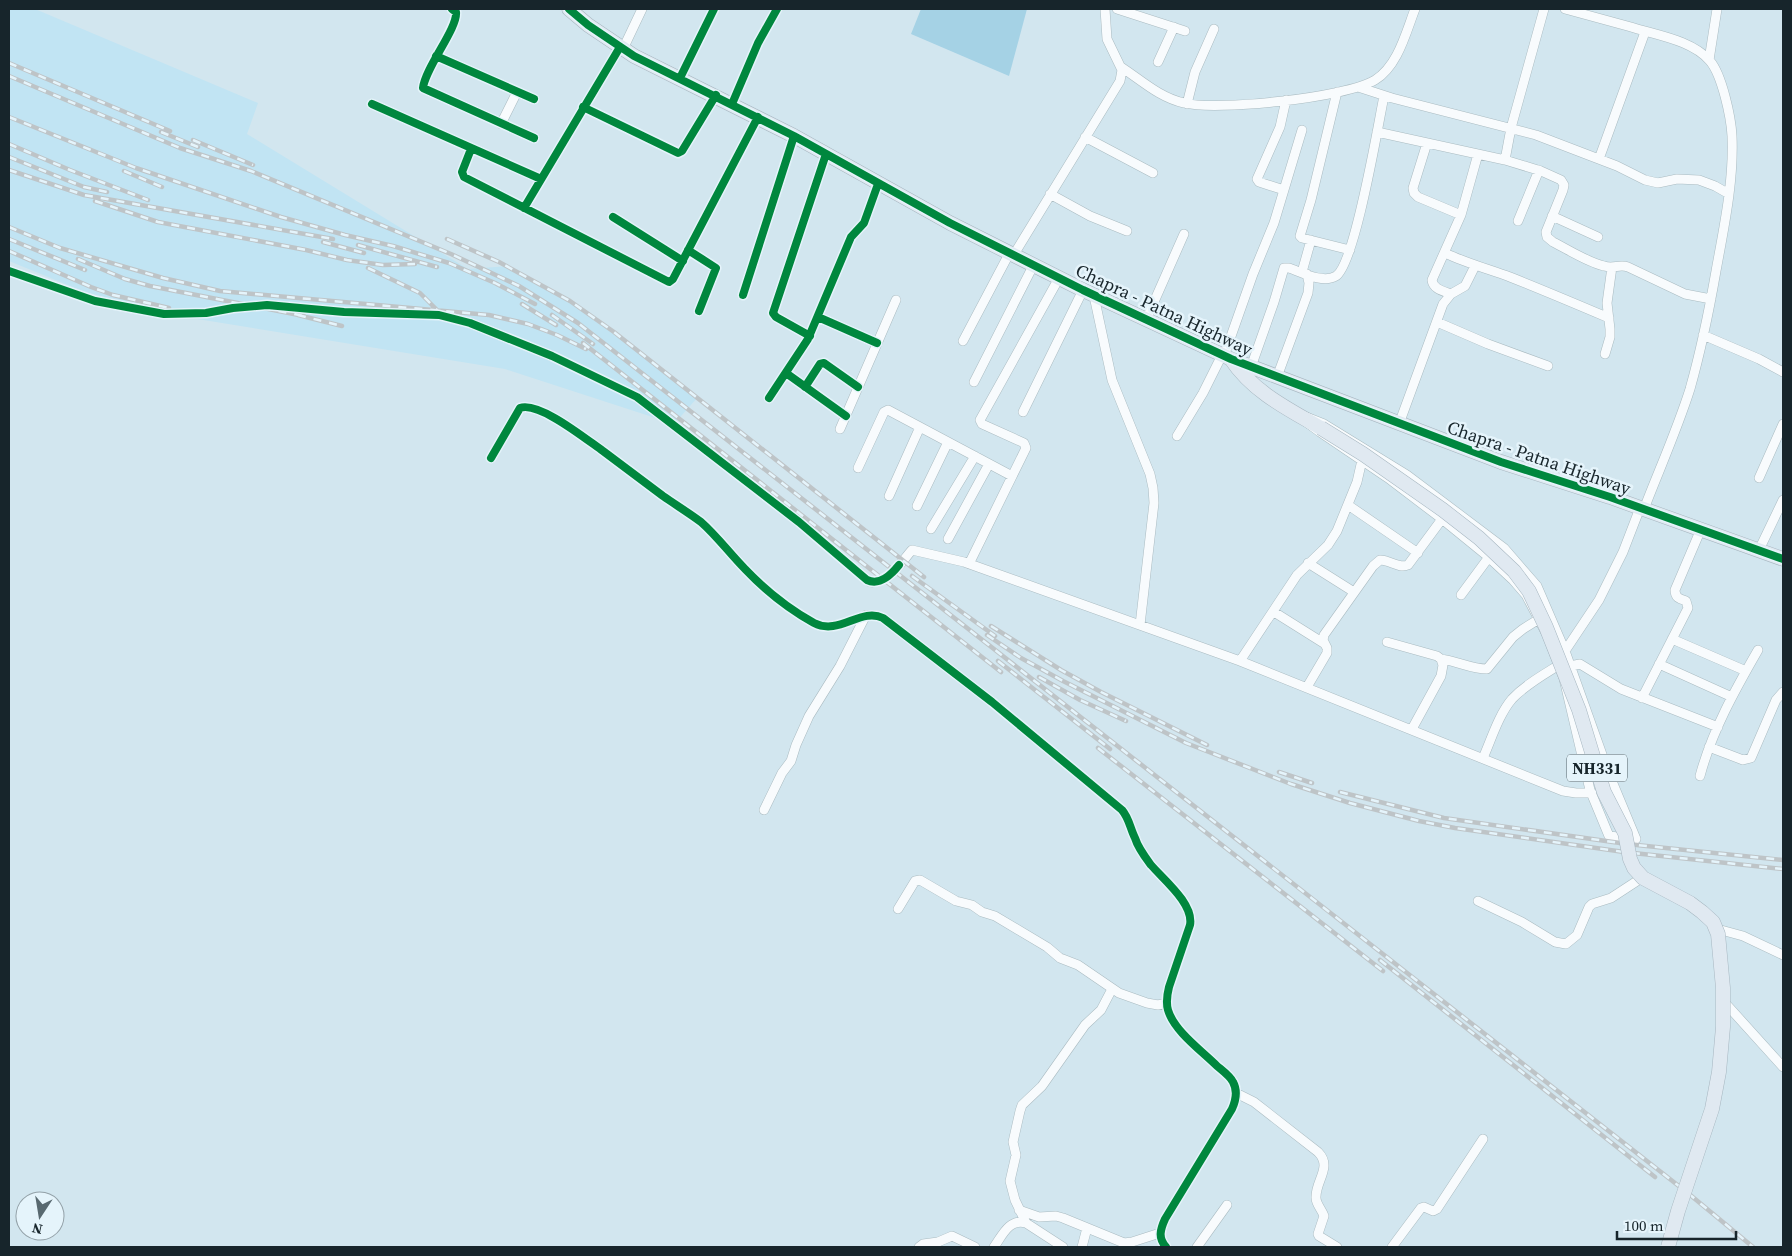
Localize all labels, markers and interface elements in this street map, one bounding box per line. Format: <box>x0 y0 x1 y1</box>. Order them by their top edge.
street label: Chapra - Patna Highway <box>1072 258 1257 362</box>
street label: Chapra - Patna Highway <box>1444 414 1635 501</box>
road number: NH331 <box>1567 754 1627 781</box>
north arrow <box>15 1191 65 1241</box>
scale bar <box>1617 1208 1736 1240</box>
text: 100 m <box>1624 1215 1664 1236</box>
text: N <box>30 1218 44 1240</box>

